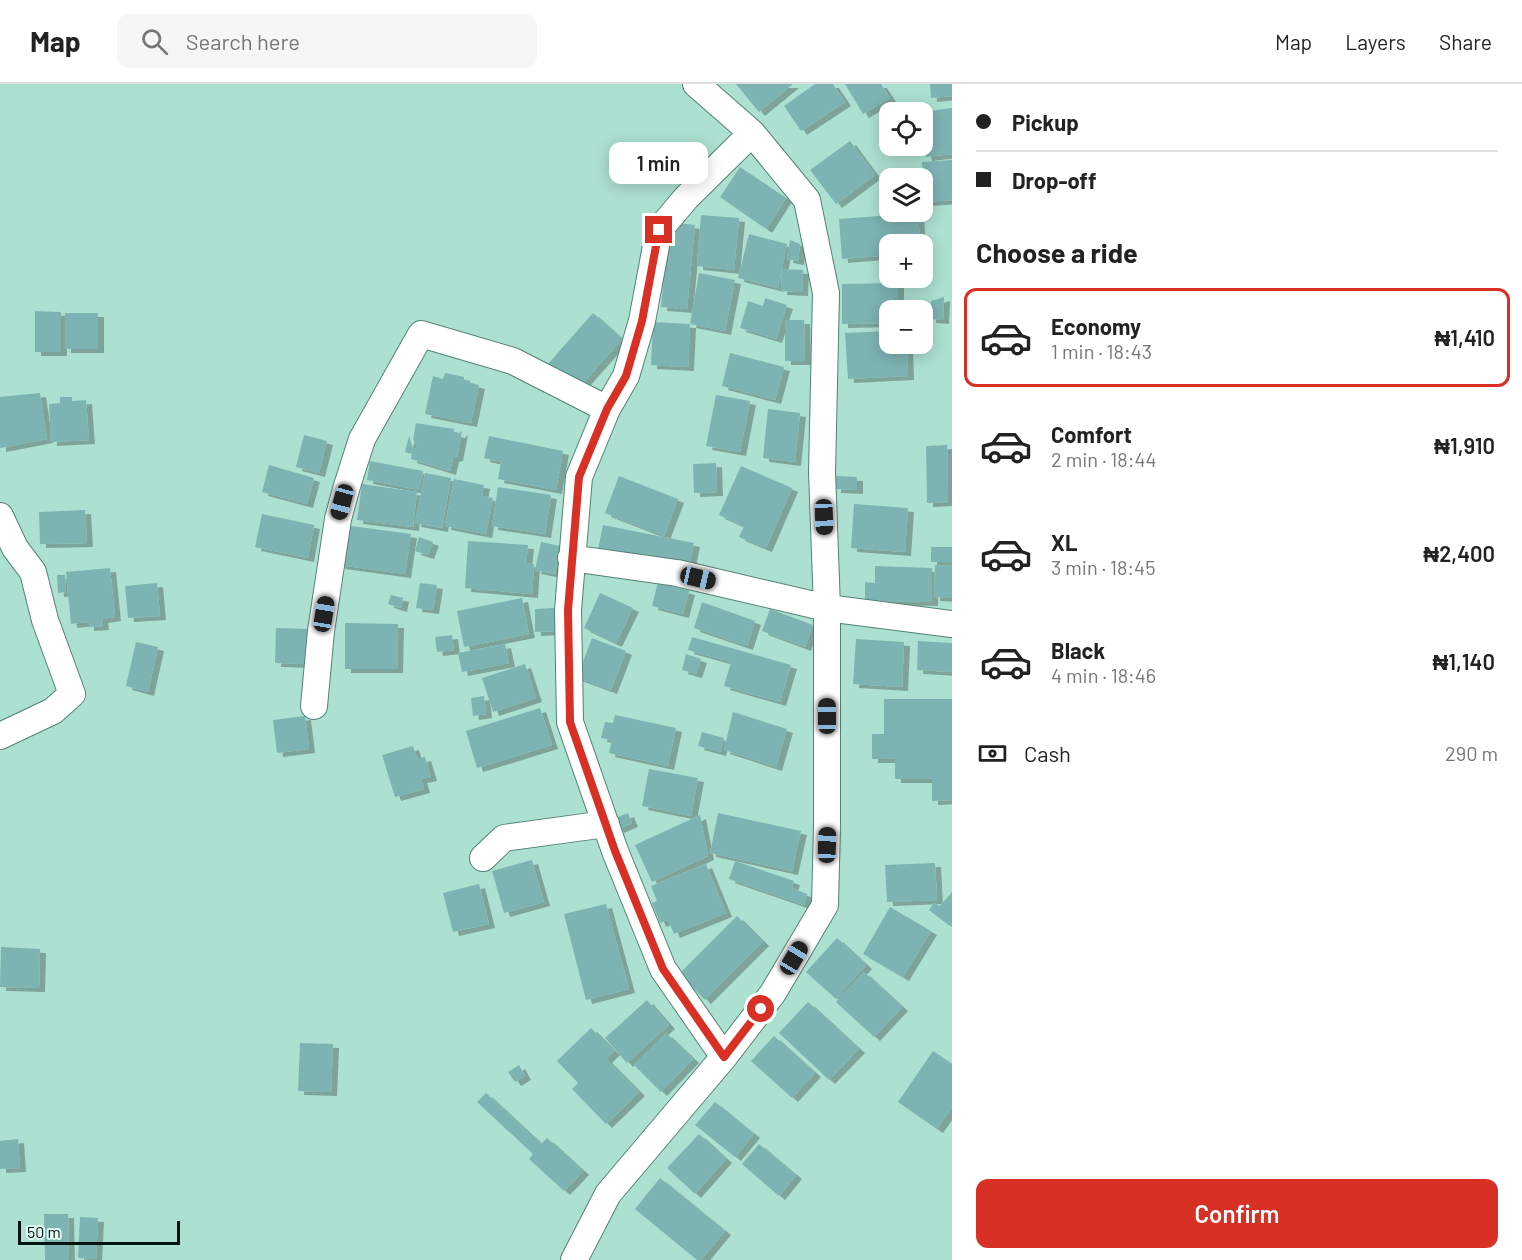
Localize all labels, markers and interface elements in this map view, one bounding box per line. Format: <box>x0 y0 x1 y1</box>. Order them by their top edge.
search box <box>117 14 537 68</box>
text: Map <box>30 24 81 58</box>
icon: search <box>138 25 171 58</box>
text: Search here <box>186 28 300 54</box>
text: Map <box>1275 29 1312 54</box>
text: Layers <box>1345 29 1406 54</box>
text: Share <box>1439 29 1492 54</box>
map controls <box>879 102 933 354</box>
button: locate <box>879 102 933 156</box>
text: Pickup <box>1012 109 1079 135</box>
callout: 1 min <box>610 143 708 185</box>
text: 1 min <box>637 151 680 175</box>
text: Drop-off <box>1012 167 1096 193</box>
button: layers <box>879 168 933 222</box>
route end <box>645 216 672 243</box>
button: + <box>879 234 933 288</box>
text: Choose a ride <box>976 236 1138 268</box>
button: − <box>879 300 933 354</box>
icon: car <box>979 311 1033 365</box>
text: Economy <box>1051 313 1141 339</box>
text: ₦1,410 <box>1434 324 1495 350</box>
text: 1 min · 18:43 <box>1051 339 1152 363</box>
icon: car <box>979 419 1033 473</box>
text: Comfort <box>1051 421 1132 447</box>
text: ₦1,910 <box>1434 432 1495 458</box>
text: 2 min · 18:44 <box>1051 447 1157 471</box>
car <box>329 482 355 522</box>
car <box>814 499 834 535</box>
icon: car <box>979 527 1033 581</box>
text: XL <box>1051 529 1077 555</box>
text: ₦2,400 <box>1423 540 1495 566</box>
text: 3 min · 18:45 <box>1051 555 1155 579</box>
car <box>678 565 718 591</box>
car <box>312 595 336 633</box>
icon: car <box>979 635 1033 689</box>
text: Black <box>1051 637 1105 663</box>
text: ₦1,140 <box>1432 648 1495 674</box>
text: 4 min · 18:46 <box>1051 663 1156 687</box>
car <box>818 698 836 734</box>
icon: cash <box>976 737 1009 770</box>
text: Cash <box>1024 740 1071 766</box>
text: 290 m <box>1445 741 1498 765</box>
car <box>817 827 837 863</box>
car <box>777 938 811 978</box>
route start <box>747 995 774 1022</box>
button: Confirm <box>976 1179 1498 1248</box>
scale bar <box>18 1218 180 1246</box>
text: 50 m <box>27 1222 61 1241</box>

